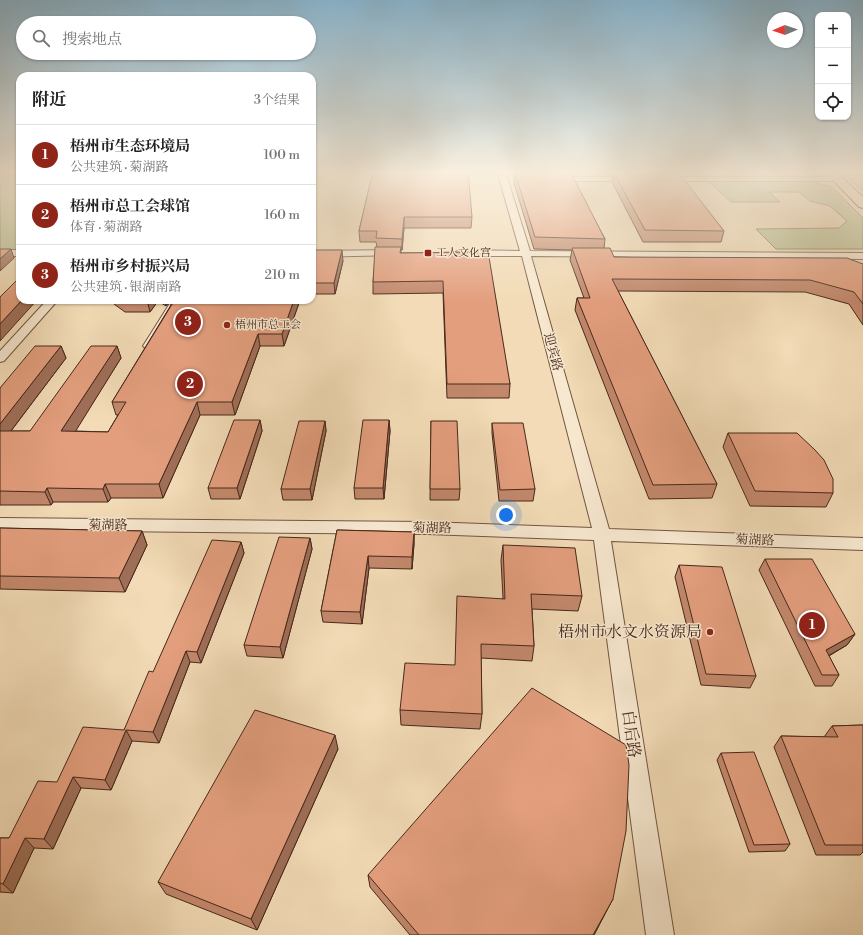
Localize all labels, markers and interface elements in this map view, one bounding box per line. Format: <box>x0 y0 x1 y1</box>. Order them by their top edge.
north arrow <box>767 12 803 48</box>
map controls <box>815 12 851 120</box>
button: + <box>815 12 851 48</box>
search box <box>16 16 316 60</box>
icon: search <box>30 27 52 49</box>
text: 搜索地点 <box>62 30 122 49</box>
button: − <box>815 48 851 84</box>
button: locate <box>815 84 851 120</box>
text: 附近 <box>32 89 66 111</box>
text: 3个结果 <box>254 92 300 108</box>
text: 梧州市生态环境局 <box>70 137 190 156</box>
text: 1 <box>42 147 48 163</box>
text: 100 m <box>264 147 300 163</box>
text: 公共建筑 · 菊湖路 <box>70 159 169 175</box>
text: 梧州市总工会球馆 <box>70 197 190 216</box>
text: 2 <box>41 207 49 223</box>
text: 160 m <box>264 207 300 223</box>
text: 体育 · 菊湖路 <box>70 219 143 235</box>
place label: 工人文化宫 <box>436 246 491 260</box>
marker: 工人文化宫 <box>423 248 433 258</box>
text: 梧州市乡村振兴局 <box>70 257 190 276</box>
text: 3 <box>41 267 49 283</box>
text: 210 m <box>265 267 300 283</box>
text: 公共建筑 · 银湖南路 <box>70 279 182 295</box>
pin: 3 <box>175 307 201 337</box>
place label: 梧州市总工会 <box>235 318 301 332</box>
marker: 梧州市总工会 <box>222 320 232 330</box>
street label: 迎宾路 <box>540 331 566 373</box>
pin: 2 <box>177 369 203 399</box>
your location <box>496 505 516 525</box>
street label: 菊湖路 <box>88 517 128 533</box>
street label: 菊湖路 <box>412 520 452 536</box>
street label: 菊湖路 <box>735 531 775 549</box>
pin: 1 <box>799 610 825 640</box>
place label: 梧州市水文水资源局 <box>558 622 702 642</box>
marker: 梧州市水文水资源局 <box>705 627 715 637</box>
street label: 白后路 <box>618 709 644 759</box>

